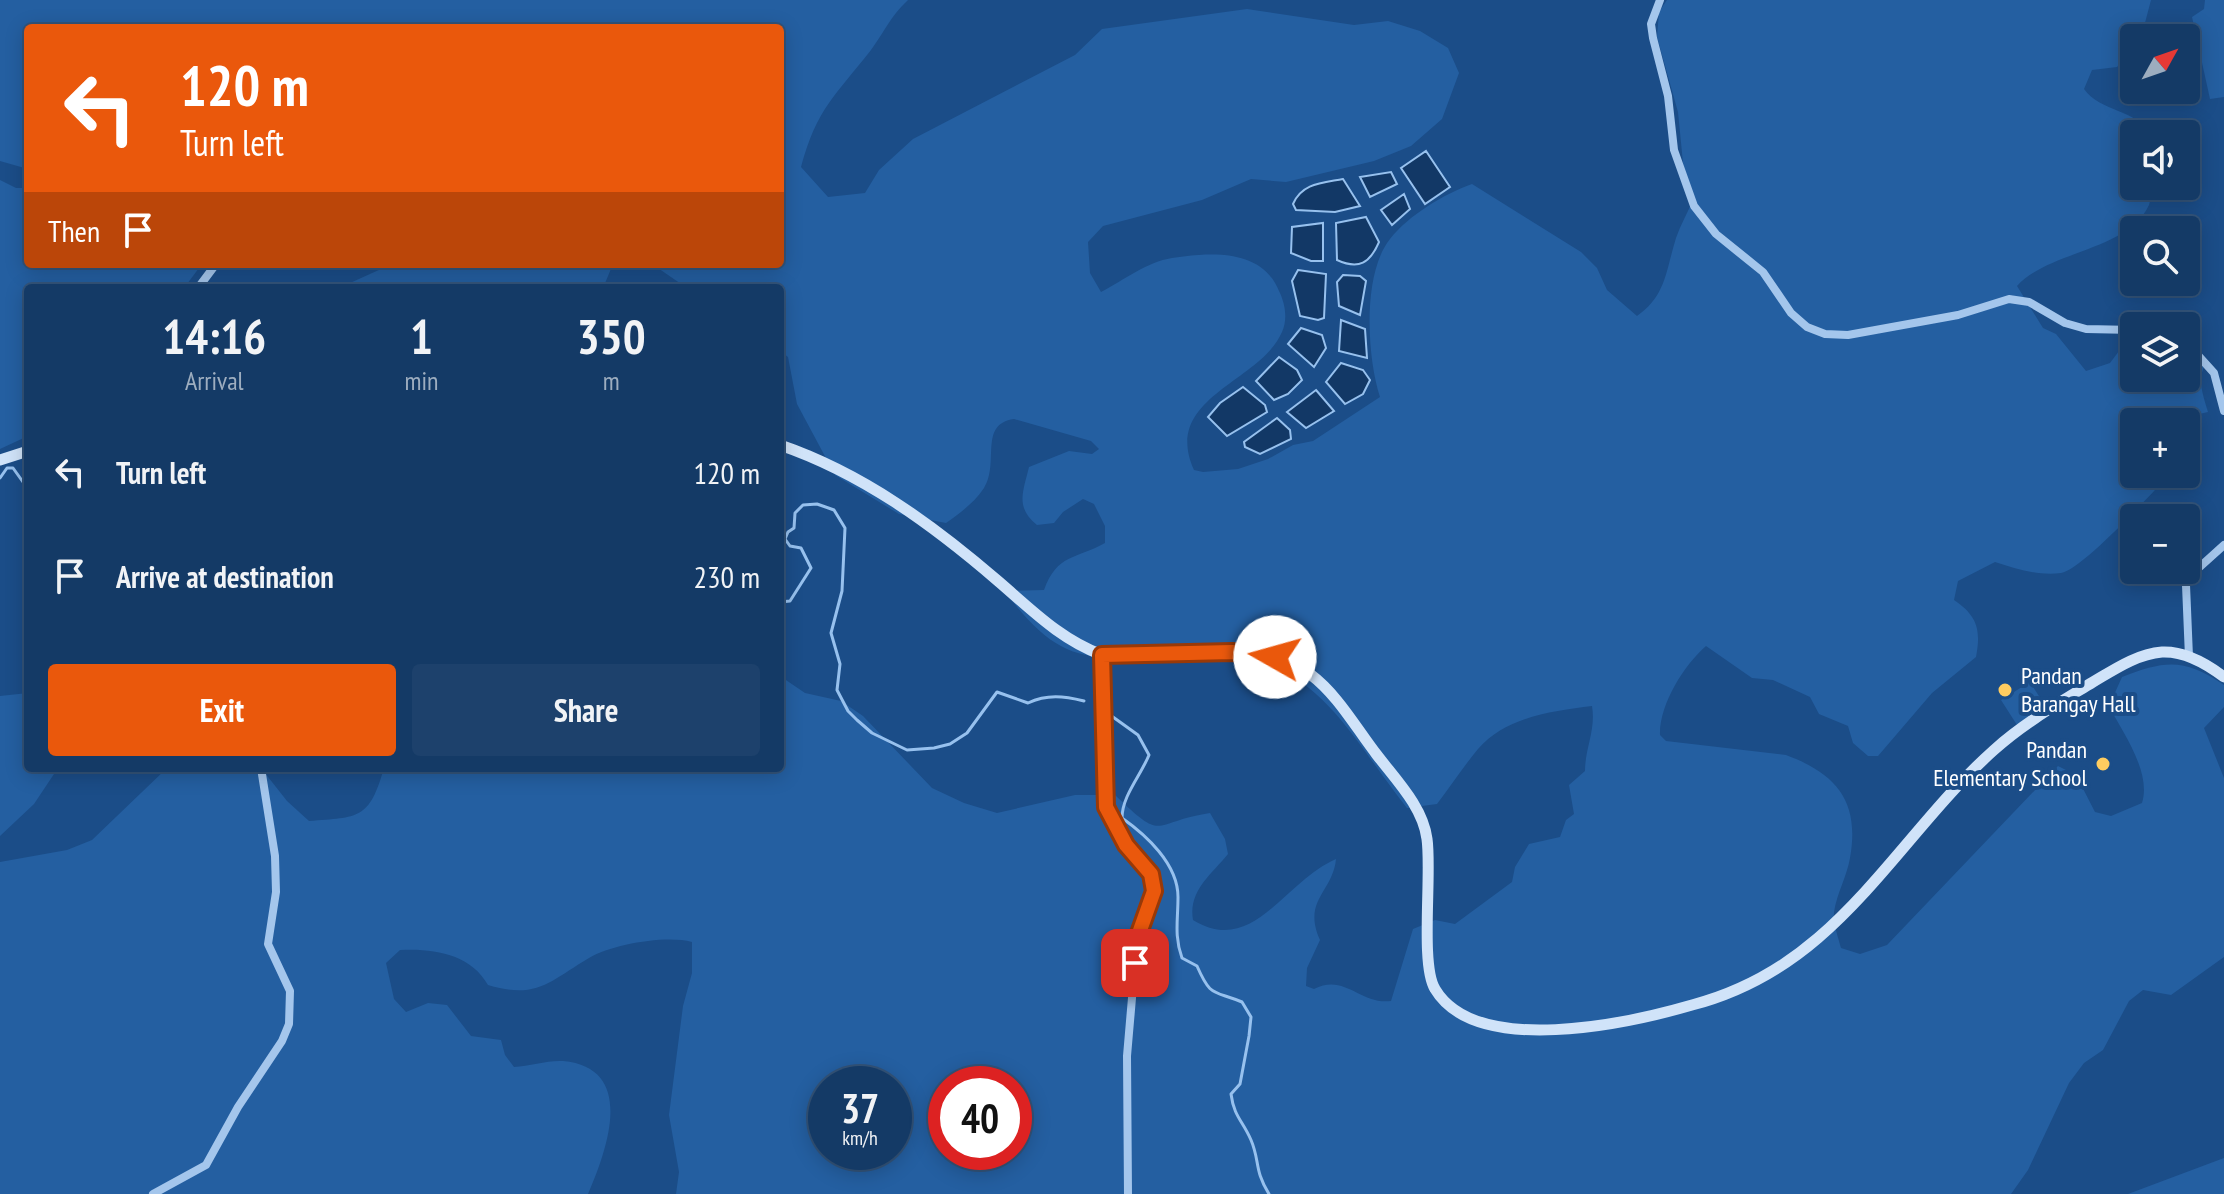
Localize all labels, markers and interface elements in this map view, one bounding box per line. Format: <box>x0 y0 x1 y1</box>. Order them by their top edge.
north arrow <box>2120 24 2200 104</box>
map controls <box>2120 24 2200 584</box>
text: 120 m <box>180 49 309 121</box>
icon: left <box>48 56 152 160</box>
text: Turn left <box>180 119 284 166</box>
button: sound <box>2120 120 2200 200</box>
icon: arrive <box>116 208 160 252</box>
text: Then <box>48 211 100 250</box>
button: search <box>2120 216 2200 296</box>
text: 14:16 <box>162 305 266 367</box>
text: 1 <box>410 305 433 367</box>
text: 350 <box>577 305 646 367</box>
button: layers <box>2120 312 2200 392</box>
text: Arrival <box>185 364 244 397</box>
text: min <box>404 364 438 397</box>
text: m <box>603 364 620 397</box>
button: + <box>2120 408 2200 488</box>
icon: left <box>48 450 92 494</box>
text: Turn left <box>116 453 206 492</box>
text: 120 m <box>694 453 760 492</box>
button: − <box>2120 504 2200 584</box>
icon: arrive <box>48 554 92 598</box>
text: Arrive at destination <box>116 557 334 596</box>
text: 230 m <box>694 557 760 596</box>
position arrow <box>1233 615 1317 699</box>
place label: Pandan Barangay Hall <box>2021 660 2136 719</box>
button: Exit <box>48 664 396 756</box>
button: Share <box>412 664 760 756</box>
marker: Pandan Barangay Hall <box>1996 681 2014 699</box>
place label: Pandan Elementary School <box>1933 734 2087 793</box>
marker: Pandan Elementary School <box>2094 755 2112 773</box>
pin <box>1101 929 1169 997</box>
icon: arrive <box>1113 941 1157 985</box>
speed limit sign: 40 <box>928 1066 1032 1170</box>
text: 37 <box>841 1082 879 1134</box>
text: km/h <box>842 1125 878 1151</box>

